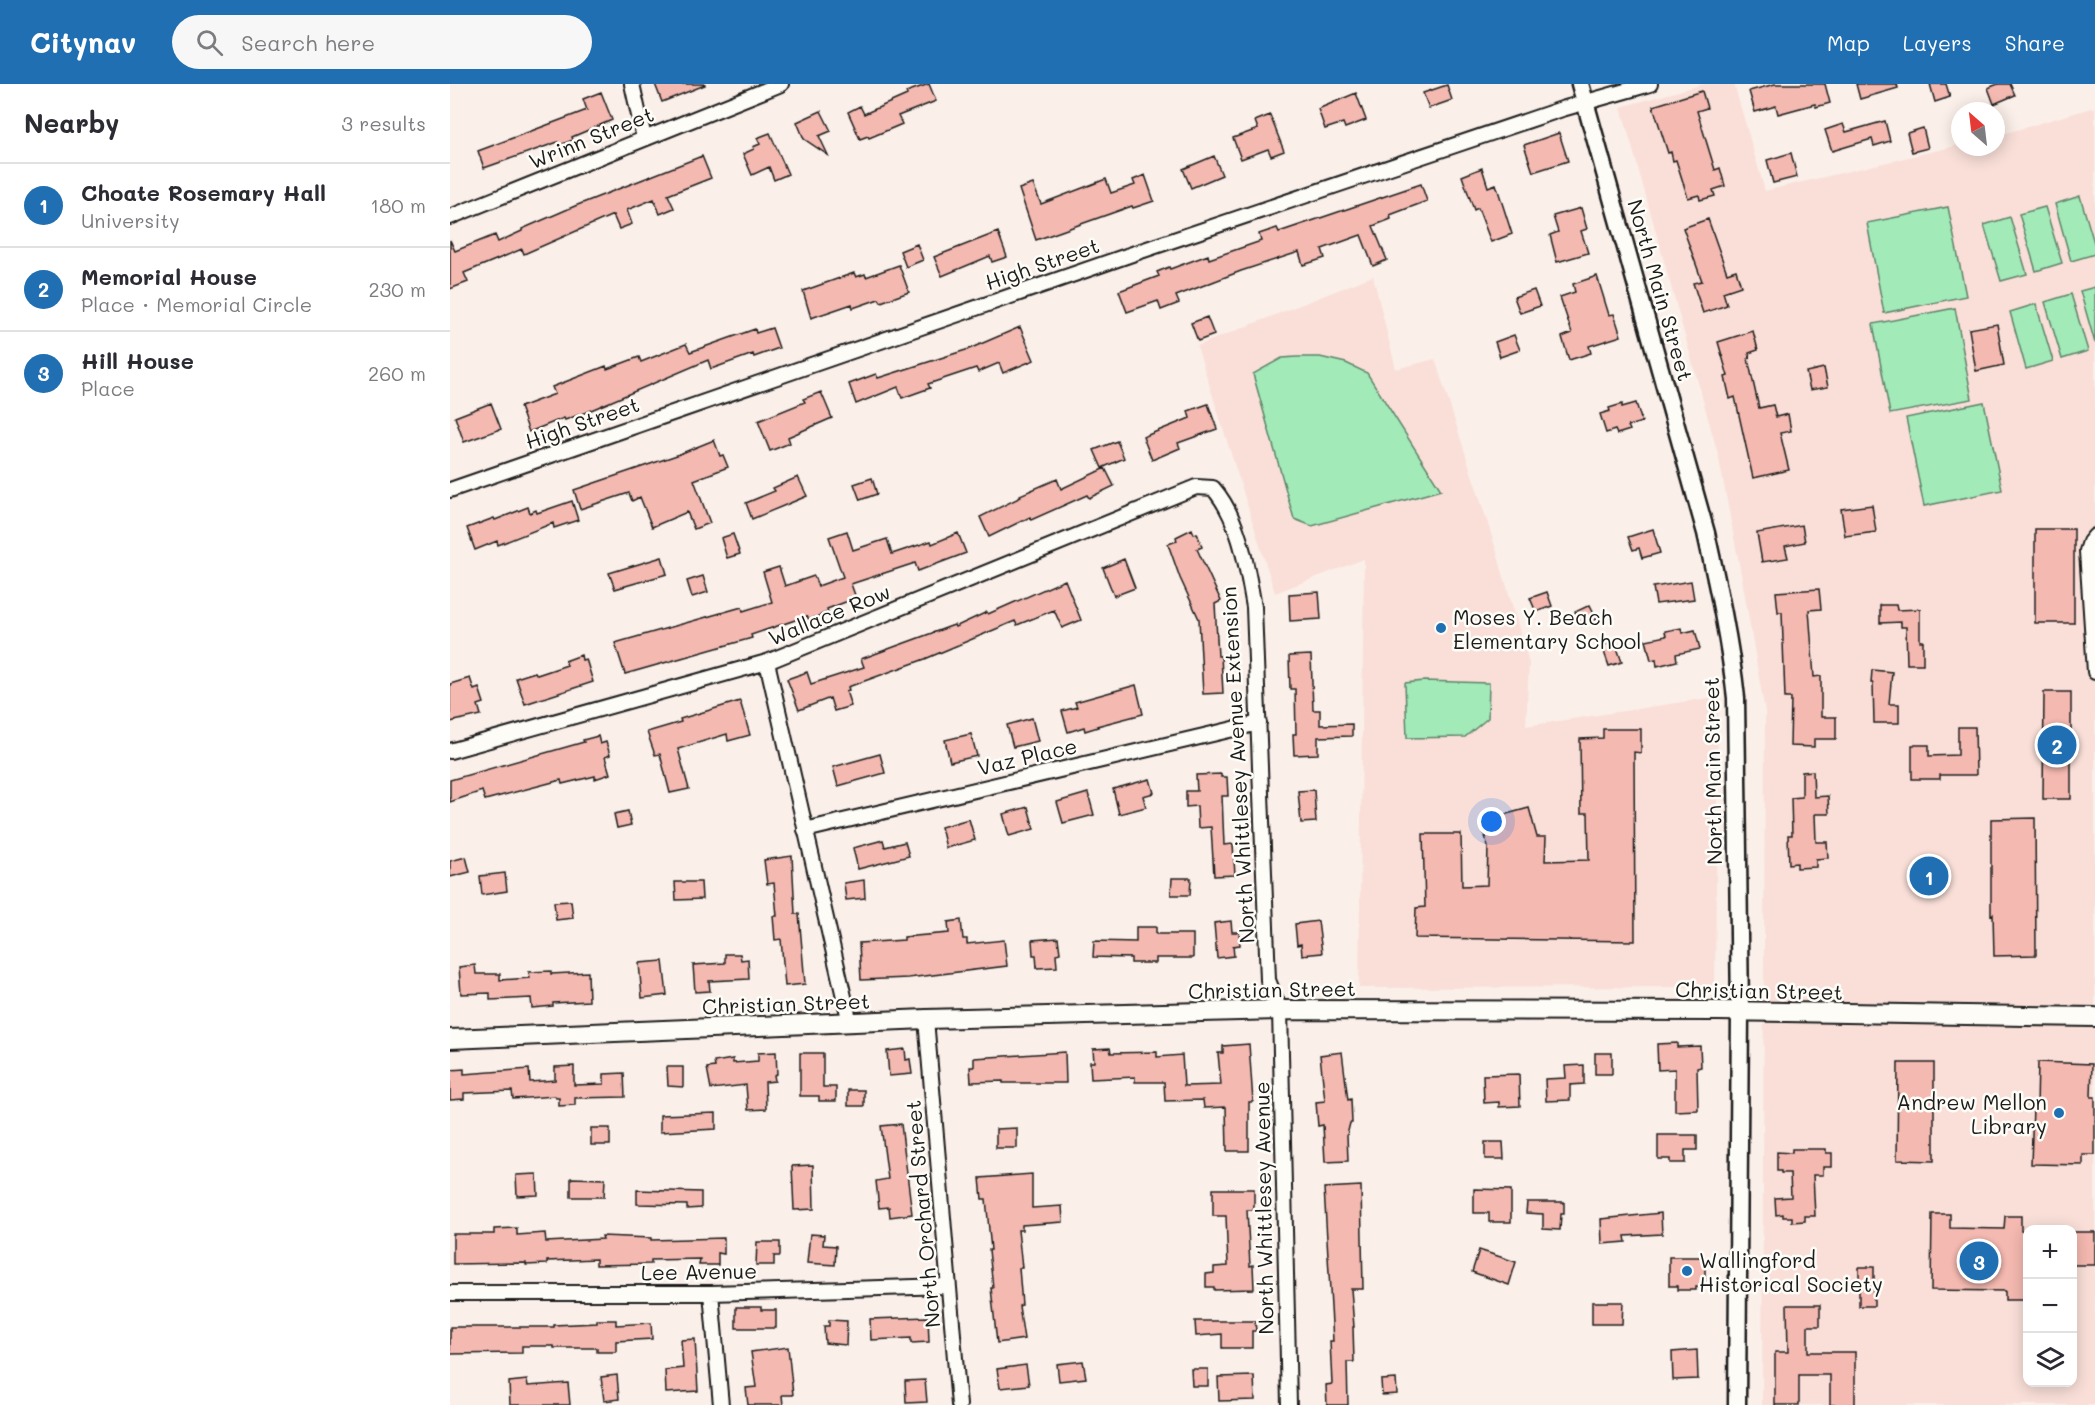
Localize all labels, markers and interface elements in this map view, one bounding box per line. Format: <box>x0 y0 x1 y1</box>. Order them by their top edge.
search box <box>172 15 592 69</box>
text: Citynav <box>30 24 136 60</box>
icon: search <box>193 26 226 59</box>
text: Search here <box>241 28 375 57</box>
text: Map <box>1827 29 1870 56</box>
text: Layers <box>1903 29 1972 56</box>
text: Share <box>2005 29 2065 56</box>
street label: Wrinn Street <box>525 100 657 174</box>
north arrow <box>1951 102 2005 156</box>
text: Nearby <box>24 106 119 140</box>
text: 3 results <box>341 110 426 136</box>
text: Choate Rosemary Hall <box>81 178 326 207</box>
text: 1 <box>39 192 48 218</box>
text: 180 m <box>370 192 426 218</box>
street label: North Main Street <box>1622 196 1700 384</box>
text: University <box>81 207 180 233</box>
street label: High Street <box>981 231 1103 295</box>
text: Memorial House <box>81 262 257 291</box>
text: 2 <box>38 276 49 302</box>
text: 230 m <box>368 276 426 302</box>
text: Place · Memorial Circle <box>81 291 312 317</box>
text: Hill House <box>81 346 194 375</box>
text: 3 <box>38 360 50 386</box>
text: 260 m <box>368 360 426 386</box>
text: Place <box>81 375 135 401</box>
street label: High Street <box>521 390 643 454</box>
street label: Wallace Row <box>764 577 894 651</box>
street label: North Whittlesey Avenue Extension <box>1214 586 1260 944</box>
place label: Moses Y. Beach Elementary School <box>1453 603 1641 654</box>
marker: Moses Y. Beach Elementary School <box>1434 621 1448 635</box>
street label: North Main Street <box>1697 677 1727 865</box>
pin: 2 <box>2038 722 2076 768</box>
street label: Vaz Place <box>975 731 1079 781</box>
your location <box>1477 807 1506 836</box>
pin: 1 <box>1910 854 1948 898</box>
street label: Christian Street <box>1188 974 1356 1004</box>
street label: Christian Street <box>1675 975 1843 1005</box>
street label: Christian Street <box>702 987 870 1019</box>
street label: North Whittlesey Avenue <box>1247 1081 1279 1335</box>
place label: Andrew Mellon Library <box>1897 1088 2047 1139</box>
street label: North Orchard Street <box>899 1099 945 1329</box>
marker: Andrew Mellon Library <box>2052 1106 2066 1120</box>
map controls <box>2023 1225 2077 1387</box>
button: + <box>2023 1225 2077 1279</box>
pin: 3 <box>1960 1238 1999 1284</box>
place label: Wallingford Historical Society <box>1699 1246 1883 1297</box>
street label: Lee Avenue <box>641 1256 757 1286</box>
marker: Wallingford Historical Society <box>1680 1264 1694 1278</box>
button: − <box>2023 1279 2077 1333</box>
button: layers <box>2023 1333 2077 1387</box>

